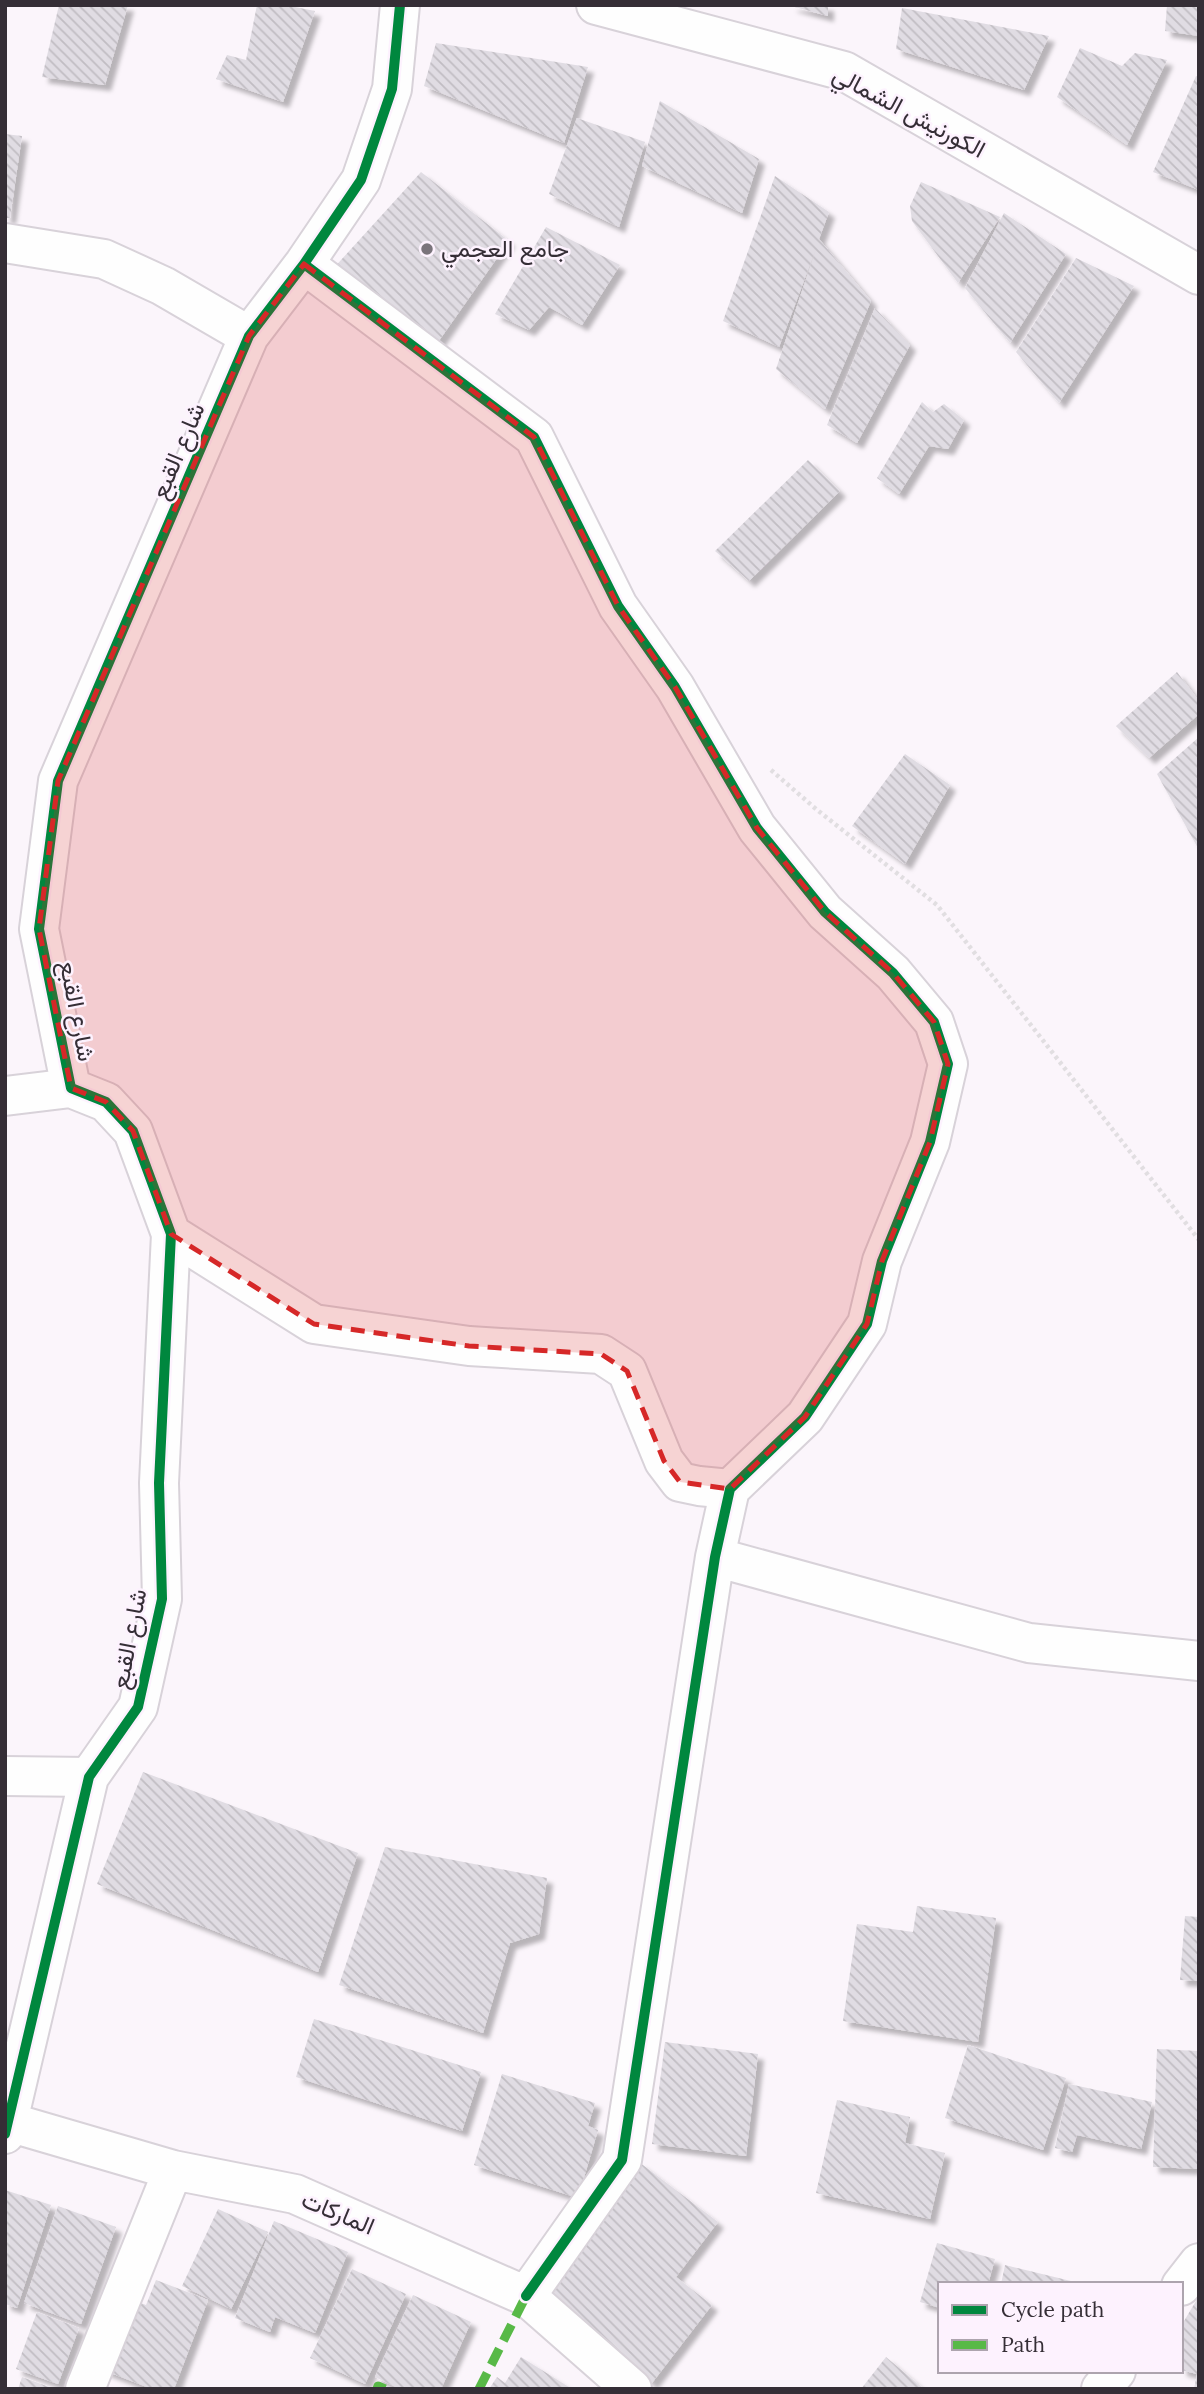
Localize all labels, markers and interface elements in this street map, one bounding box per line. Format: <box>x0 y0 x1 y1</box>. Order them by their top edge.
street label: الكورنيش الشمالي <box>826 58 991 168</box>
place label: جامع العجمي <box>441 233 569 268</box>
marker: جامع العجمي <box>419 241 435 257</box>
street label: شارع القبع <box>143 398 214 504</box>
street label: شارع القبع <box>51 958 102 1064</box>
street label: شارع القبع <box>104 1586 155 1692</box>
street label: الماركات <box>297 2183 379 2242</box>
legend <box>938 2282 1183 2373</box>
text: Cycle path <box>1001 2296 1104 2323</box>
text: Path <box>1001 2331 1045 2358</box>

